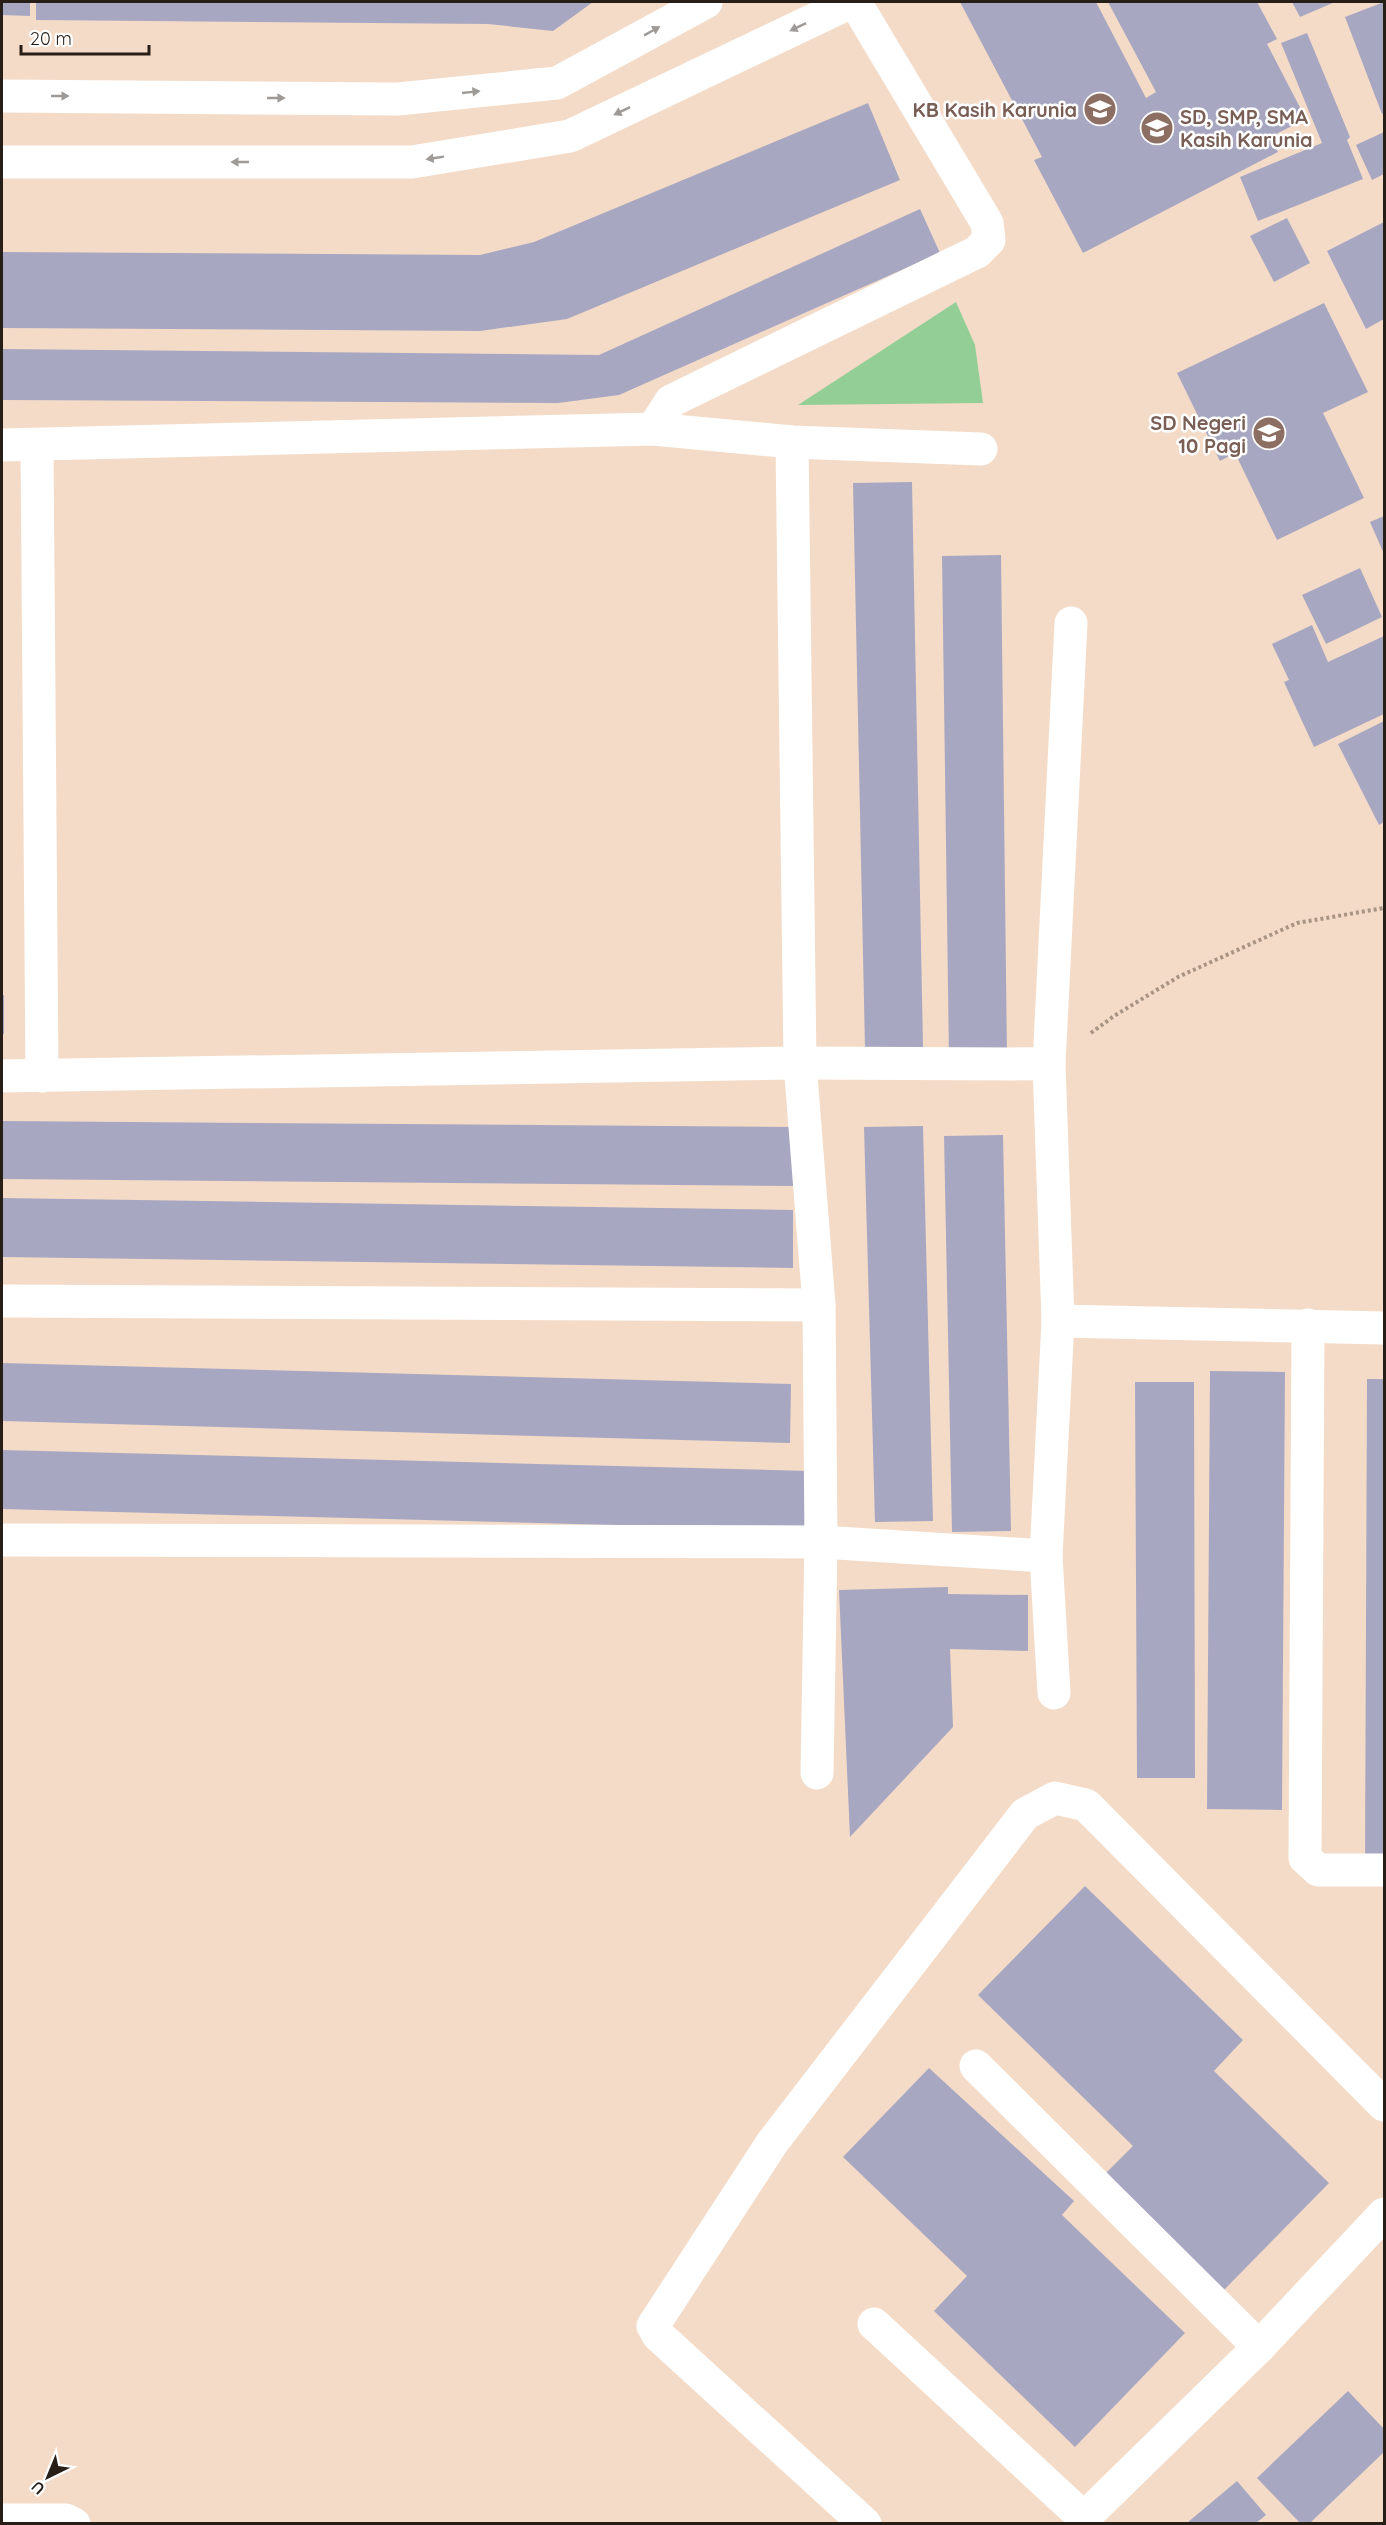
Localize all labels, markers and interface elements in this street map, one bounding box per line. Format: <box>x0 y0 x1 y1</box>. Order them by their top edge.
scale bar <box>21 18 148 56</box>
one-way arrow <box>790 22 807 31</box>
one-way arrow <box>644 26 661 36</box>
text: 20 m <box>30 27 72 50</box>
one-way arrow <box>461 87 480 97</box>
one-way arrow <box>50 91 69 101</box>
school or university icon: KB Kasih Karunia <box>1082 91 1118 127</box>
one-way arrow <box>266 93 285 103</box>
place label: KB Kasih Karunia <box>913 97 1077 122</box>
place label: SD, SMP, SMA Kasih Karunia <box>1180 104 1313 152</box>
one-way arrow <box>614 106 631 115</box>
school or university icon: SD, SMP, SMA Kasih Karunia <box>1139 110 1175 146</box>
one-way arrow <box>425 154 444 163</box>
one-way arrow <box>231 157 250 167</box>
place label: SD Negeri 10 Pagi <box>1150 410 1246 458</box>
school or university icon: SD Negeri 10 Pagi <box>1251 415 1287 451</box>
north arrow <box>18 2447 78 2507</box>
text: U <box>27 2477 49 2499</box>

